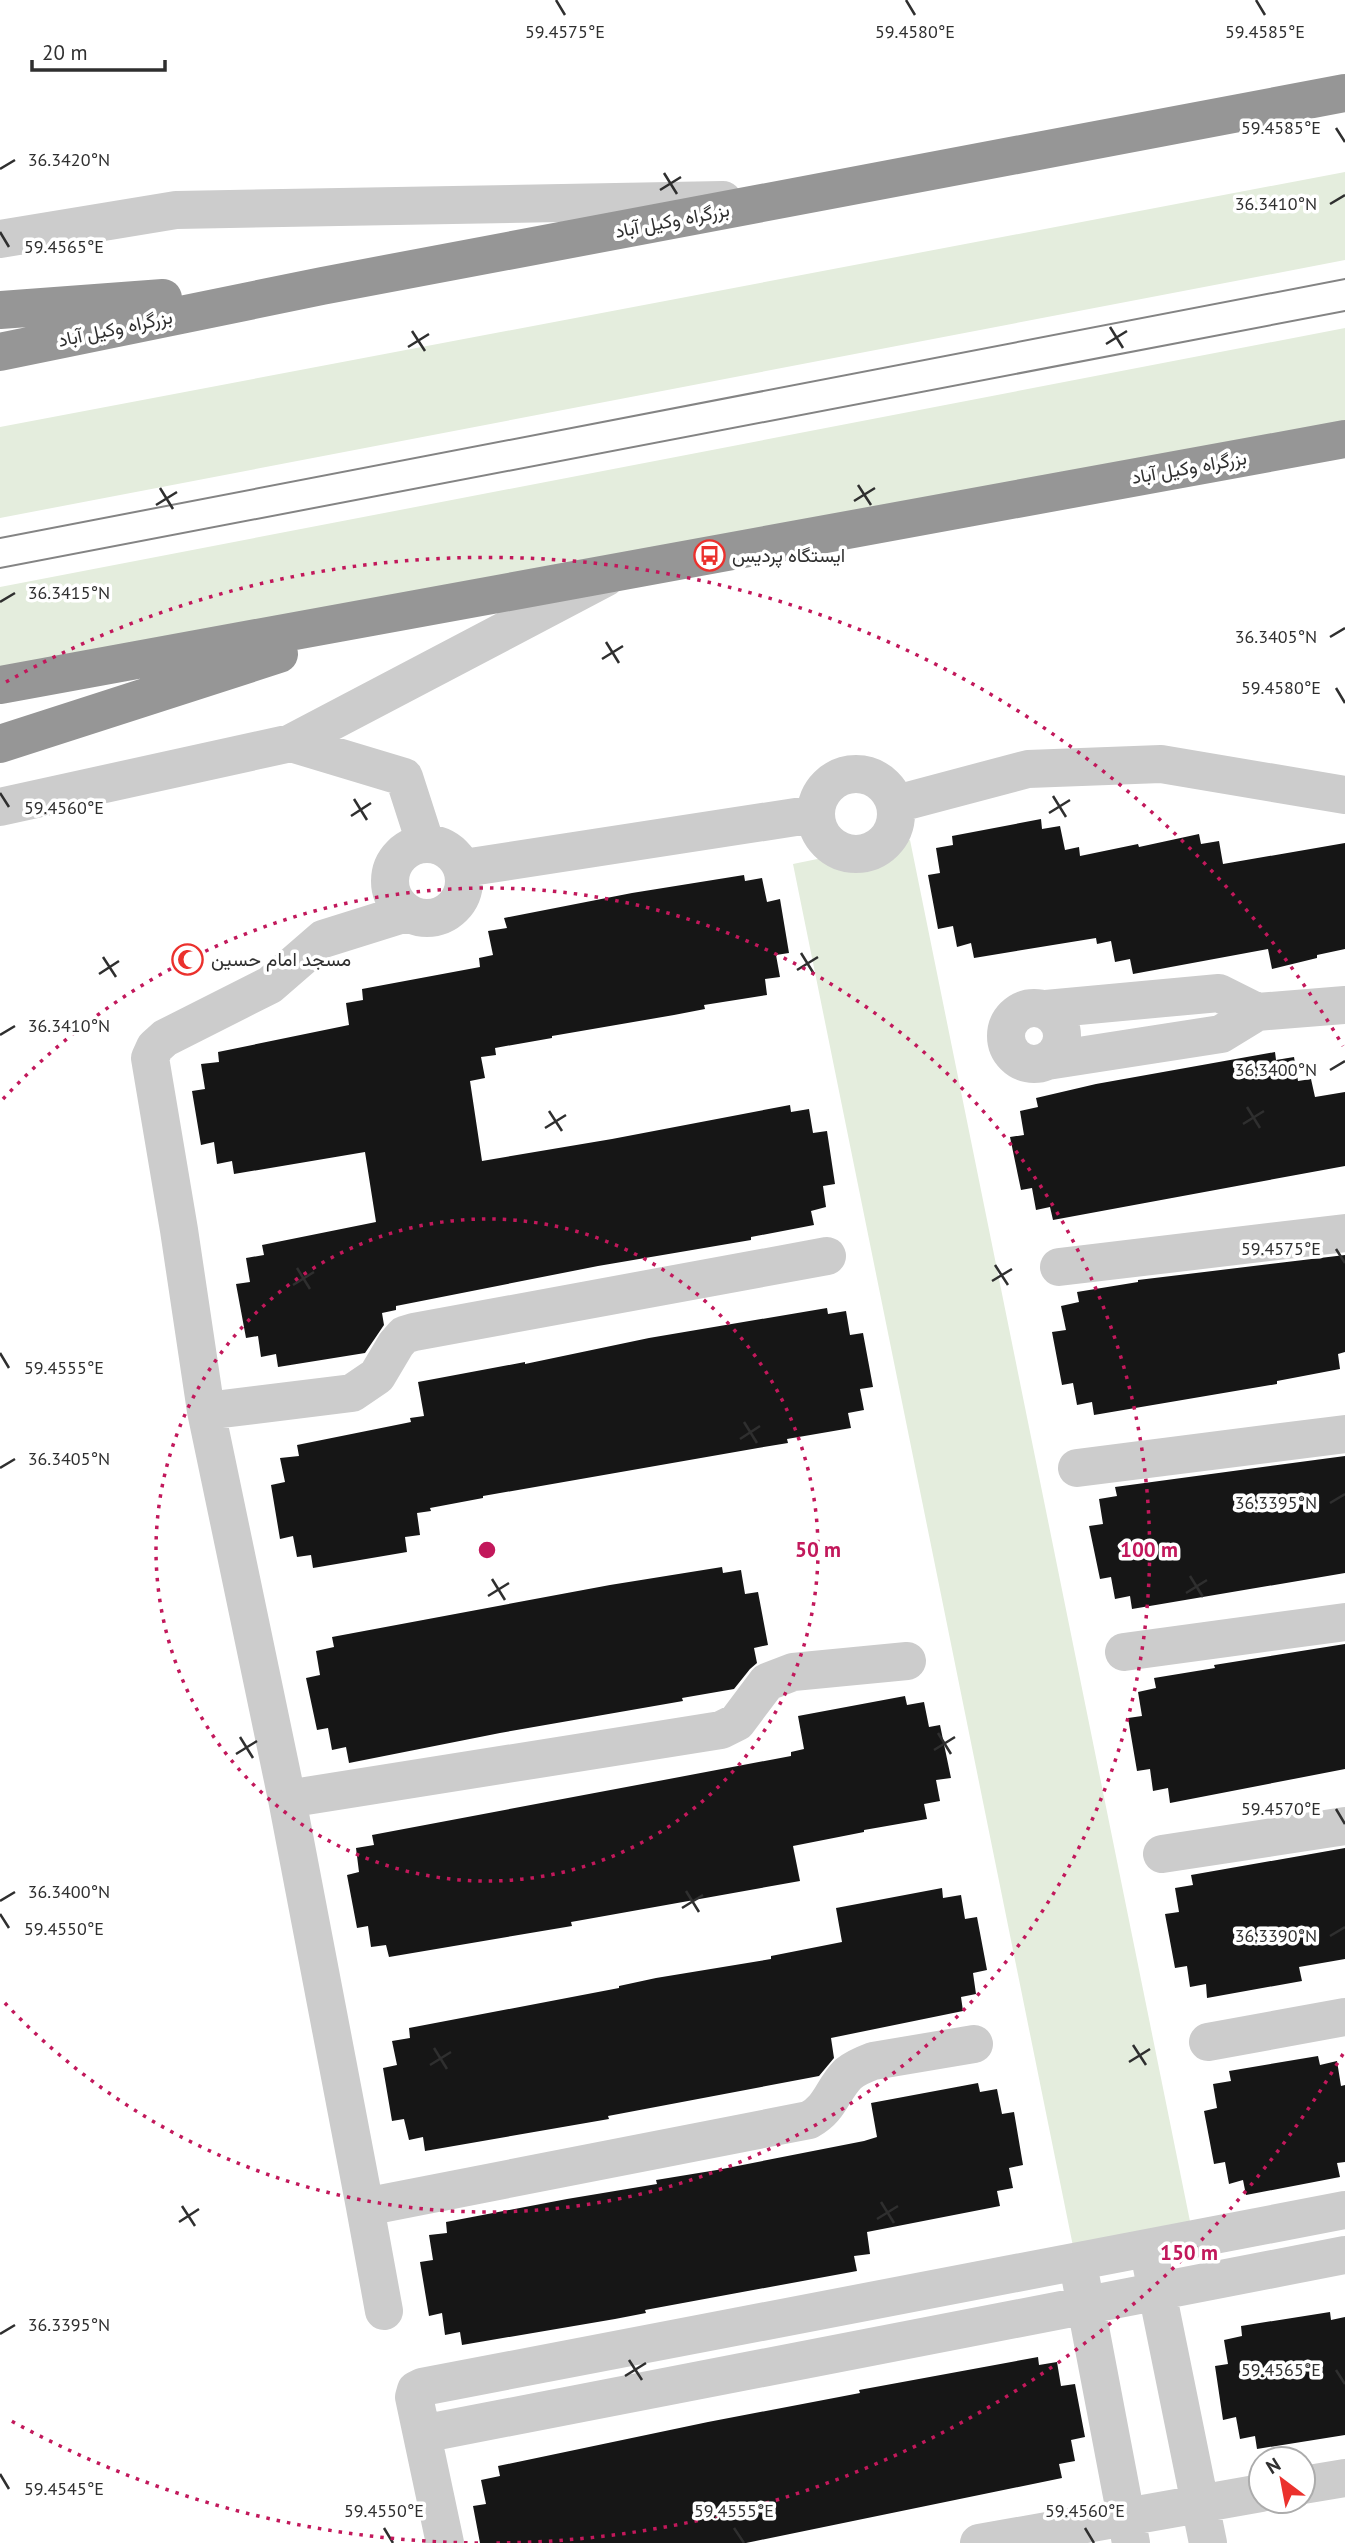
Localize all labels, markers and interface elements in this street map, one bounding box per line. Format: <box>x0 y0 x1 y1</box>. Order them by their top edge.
text: 59.4575°E <box>525 20 605 43</box>
text: 59.4580°E <box>875 20 955 43</box>
text: 59.4585°E <box>1225 20 1305 43</box>
scale bar <box>32 28 164 72</box>
text: 20 m <box>42 39 88 66</box>
text: 59.4585°E <box>1241 116 1321 139</box>
text: 36.3420°N <box>28 148 110 171</box>
text: 36.3410°N <box>1235 192 1317 215</box>
street label: بزرگراه وکیل آباد <box>613 197 731 243</box>
text: 59.4565°E <box>24 235 104 258</box>
street label: بزرگراه وکیل آباد <box>56 304 174 352</box>
street label: بزرگراه وکیل آباد <box>1130 445 1248 489</box>
bus stop icon: ایستگاه پردیس <box>692 538 726 572</box>
place label: ایستگاه پردیس <box>732 543 845 569</box>
text: 36.3415°N <box>28 581 110 604</box>
text: 36.3405°N <box>1235 625 1317 648</box>
text: 59.4580°E <box>1241 676 1321 699</box>
text: 59.4560°E <box>24 796 104 819</box>
mosque icon: مسجد امام حسین <box>171 942 205 976</box>
place label: مسجد امام حسین <box>211 947 351 972</box>
text: 36.3410°N <box>28 1014 110 1037</box>
text: 36.3400°N <box>1235 1058 1317 1081</box>
text: 59.4575°E <box>1241 1237 1321 1260</box>
text: 59.4555°E <box>24 1356 104 1379</box>
text: 36.3405°N <box>28 1447 110 1470</box>
text: 36.3395°N <box>1235 1491 1317 1514</box>
text: 50 m <box>795 1536 841 1563</box>
text: 100 m <box>1120 1536 1178 1563</box>
centre of rings <box>475 1538 499 1562</box>
text: 59.4570°E <box>1241 1797 1321 1820</box>
text: 36.3400°N <box>28 1880 110 1903</box>
text: 59.4550°E <box>24 1917 104 1940</box>
text: 36.3390°N <box>1235 1924 1317 1947</box>
text: 150 m <box>1160 2239 1218 2266</box>
text: 36.3395°N <box>28 2313 110 2336</box>
text: 59.4565°E <box>1241 2358 1321 2381</box>
north arrow <box>1247 2445 1317 2515</box>
text: N <box>1261 2452 1285 2479</box>
text: 59.4545°E <box>24 2477 104 2500</box>
text: 59.4550°E <box>344 2499 424 2522</box>
text: 59.4555°E <box>694 2499 774 2522</box>
text: 59.4560°E <box>1045 2499 1125 2522</box>

